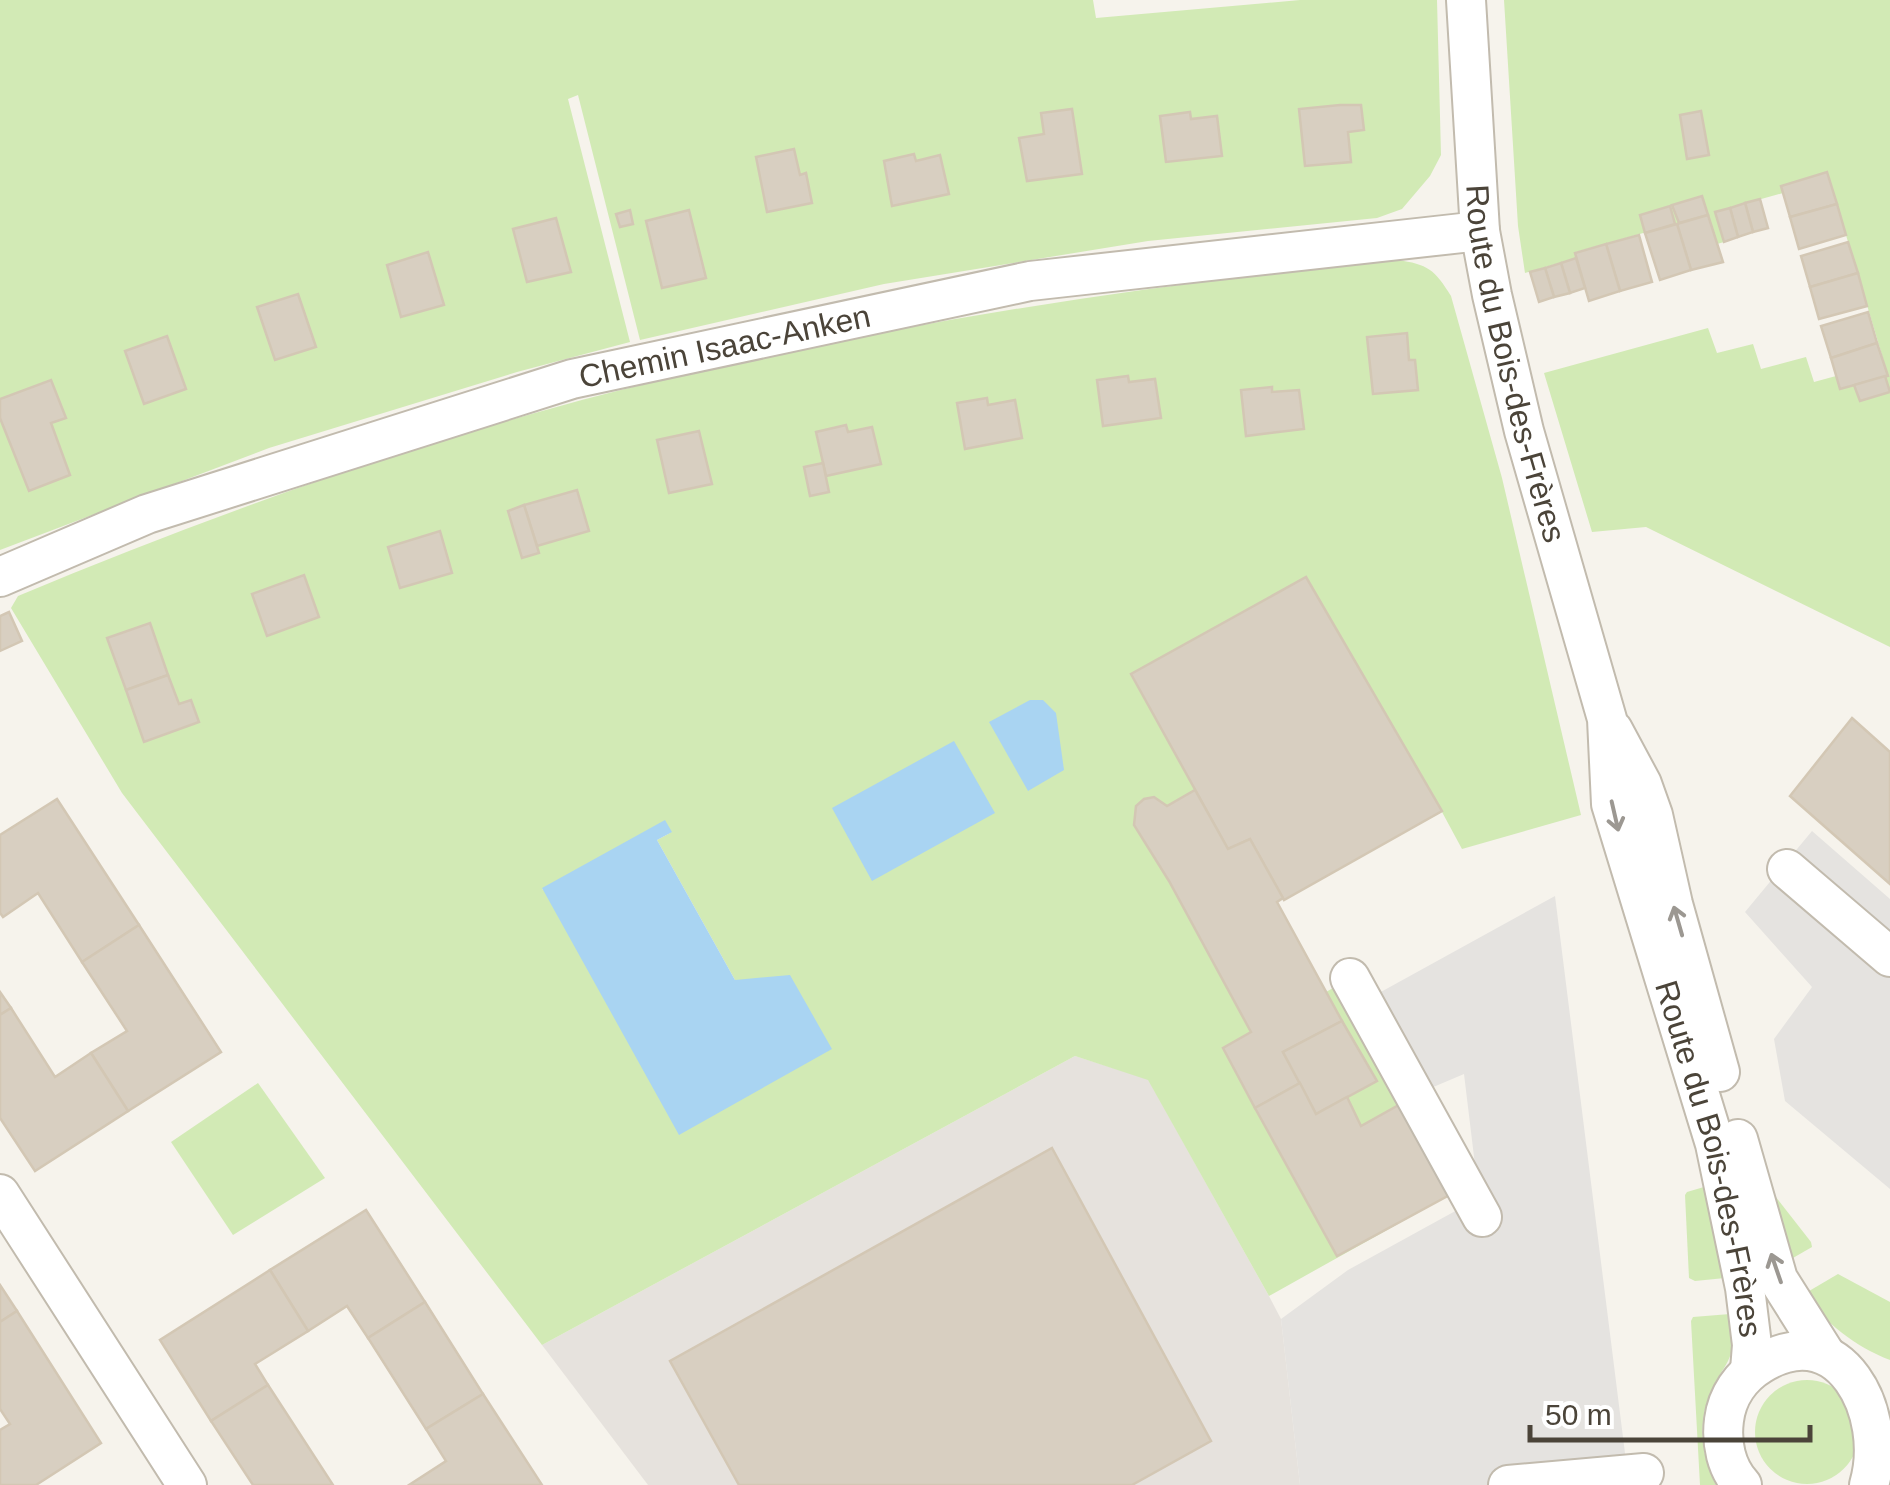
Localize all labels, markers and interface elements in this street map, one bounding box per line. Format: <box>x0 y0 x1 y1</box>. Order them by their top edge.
street label: Route du Bois-des-Frères <box>1459 183 1573 546</box>
street label: Chemin Isaac-Anken <box>576 298 874 395</box>
one-way arrow <box>1607 799 1625 831</box>
one-way arrow <box>1668 906 1686 938</box>
street label: Route du Bois-des-Frères <box>1648 976 1769 1339</box>
one-way arrow <box>1766 1253 1784 1284</box>
scale bar <box>1530 1380 1810 1442</box>
text: 50 m <box>1545 1398 1612 1431</box>

